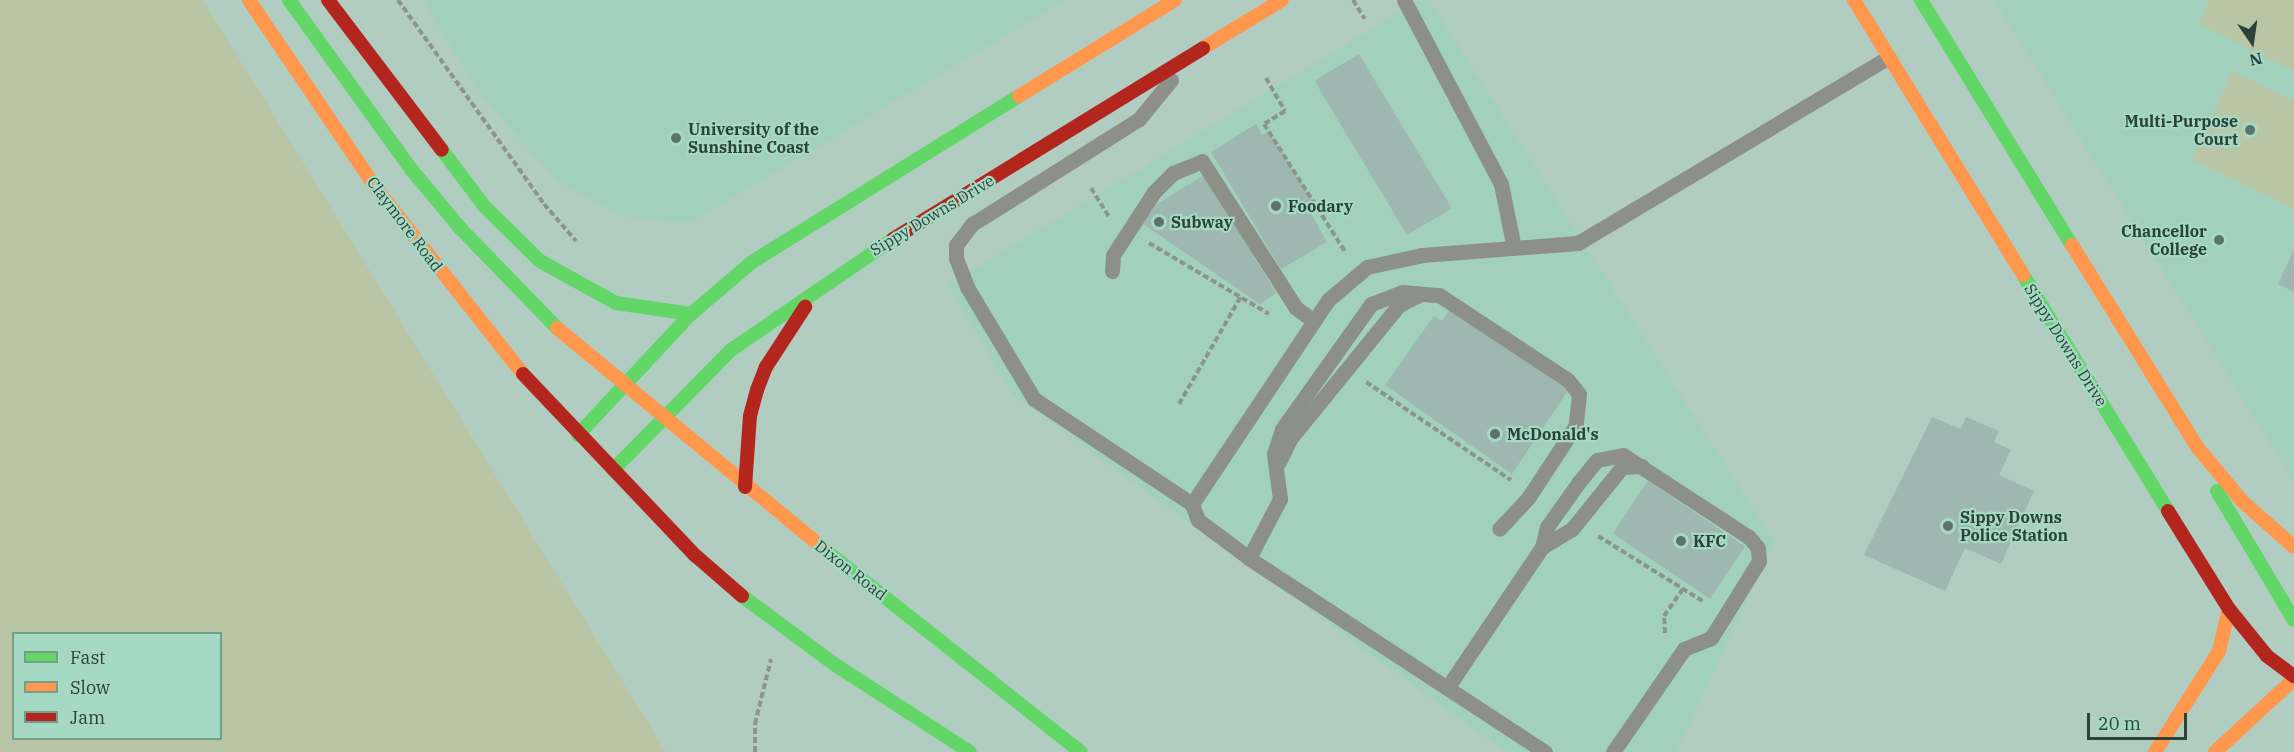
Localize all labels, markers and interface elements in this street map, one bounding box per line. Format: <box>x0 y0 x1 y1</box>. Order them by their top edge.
north arrow <box>2222 12 2282 72</box>
text: N <box>2248 48 2264 71</box>
place label: Multi-Purpose Court <box>2124 111 2238 149</box>
place label: University of the Sunshine Coast <box>688 119 819 157</box>
marker: Multi-Purpose Court <box>2243 123 2257 137</box>
marker: University of the Sunshine Coast <box>669 131 683 145</box>
street label: Sippy Downs Drive <box>867 170 997 260</box>
street label: Claymore Road <box>363 173 447 275</box>
place label: Foodary <box>1288 196 1353 216</box>
marker: Foodary <box>1269 199 1283 213</box>
place label: Subway <box>1171 212 1233 232</box>
marker: Subway <box>1152 215 1166 229</box>
place label: Chancellor College <box>2121 221 2207 259</box>
marker: Chancellor College <box>2212 233 2226 247</box>
street label: Sippy Downs Drive <box>2020 280 2112 410</box>
place label: McDonald's <box>1507 424 1599 444</box>
marker: McDonald's <box>1488 427 1502 441</box>
place label: Sippy Downs Police Station <box>1960 507 2068 545</box>
marker: Sippy Downs Police Station <box>1941 519 1955 533</box>
place label: KFC <box>1693 531 1726 551</box>
marker: KFC <box>1674 534 1688 548</box>
street label: Dixon Road <box>811 536 891 604</box>
legend <box>12 632 222 740</box>
text: Fast <box>70 646 105 669</box>
text: Slow <box>70 676 110 699</box>
scale bar <box>2090 701 2190 739</box>
text: Jam <box>70 706 105 729</box>
text: 20 m <box>2098 712 2141 735</box>

